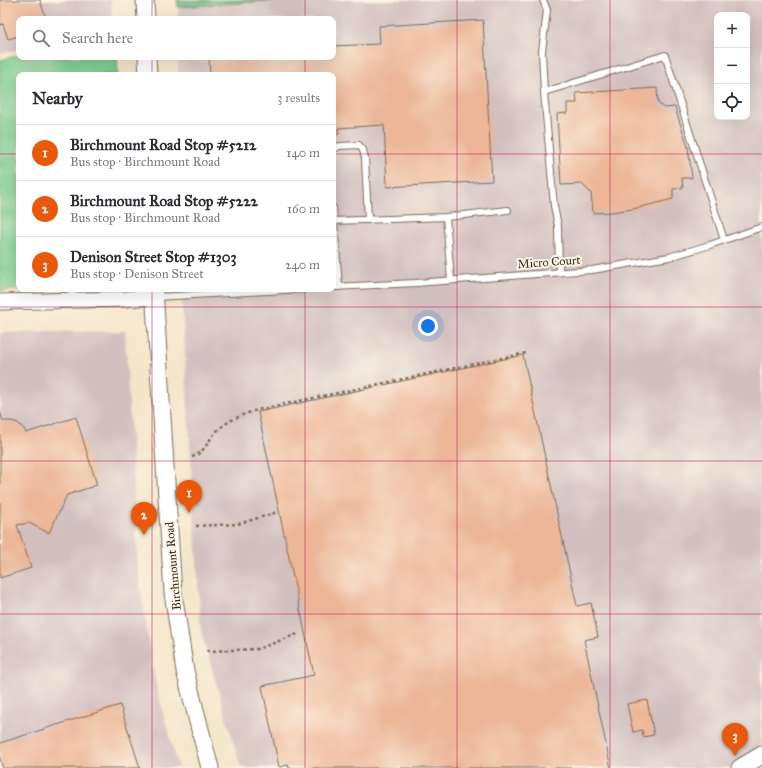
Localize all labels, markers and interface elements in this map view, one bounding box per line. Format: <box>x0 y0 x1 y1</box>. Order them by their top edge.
map controls <box>714 12 750 120</box>
button: + <box>714 12 750 48</box>
search box <box>16 16 336 60</box>
icon: search <box>30 27 52 49</box>
text: Search here <box>62 29 133 47</box>
button: − <box>714 48 750 84</box>
button: locate <box>714 84 750 120</box>
text: Nearby <box>32 88 83 109</box>
text: 3 results <box>277 90 320 106</box>
text: Birchmount Road Stop #5212 <box>70 136 257 154</box>
text: 1 <box>42 145 48 161</box>
text: 140 m <box>286 145 320 161</box>
text: Bus stop · Birchmount Road <box>70 154 220 170</box>
text: Birchmount Road Stop #5222 <box>70 192 258 210</box>
text: 2 <box>42 201 48 217</box>
text: 160 m <box>287 201 320 217</box>
text: Bus stop · Birchmount Road <box>70 210 220 226</box>
text: Denison Street Stop #1303 <box>70 248 237 266</box>
street label: Micro Court <box>517 253 582 271</box>
text: 3 <box>42 257 48 273</box>
text: 240 m <box>285 257 320 273</box>
text: Bus stop · Denison Street <box>70 266 204 282</box>
your location <box>418 316 438 336</box>
pin: 1 <box>176 480 202 513</box>
pin: 2 <box>131 502 157 535</box>
street label: Birchmount Road <box>162 521 184 611</box>
pin: 3 <box>722 723 748 756</box>

